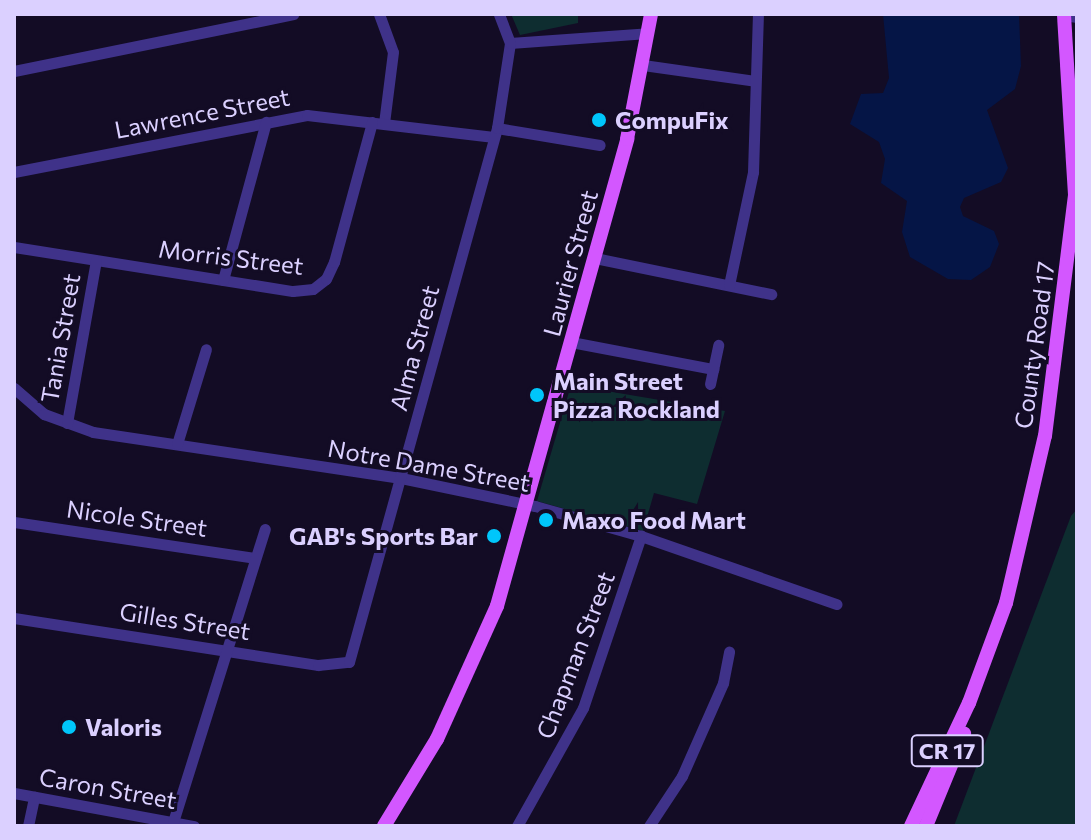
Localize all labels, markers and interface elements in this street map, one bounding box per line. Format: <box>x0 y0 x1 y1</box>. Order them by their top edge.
street label: Lawrence Street <box>112 82 292 144</box>
place label: CompuFix <box>615 106 729 134</box>
marker: CompuFix <box>590 111 608 129</box>
street label: Laurier Street <box>537 187 603 339</box>
street label: Morris Street <box>157 234 305 280</box>
street label: County Road 17 <box>1008 260 1060 430</box>
street label: Tania Street <box>34 271 86 405</box>
street label: Alma Street <box>383 282 445 414</box>
place label: Main Street Pizza Rockland <box>553 367 720 423</box>
marker: Main Street Pizza Rockland <box>528 386 546 404</box>
street label: Notre Dame Street <box>326 433 532 497</box>
street label: Nicole Street <box>65 494 209 542</box>
place label: Maxo Food Mart <box>562 506 746 534</box>
marker: Maxo Food Mart <box>537 511 555 529</box>
place label: GAB's Sports Bar <box>289 522 478 550</box>
marker: GAB's Sports Bar <box>485 527 503 545</box>
street label: Chapman Street <box>530 567 620 743</box>
street label: Gilles Street <box>118 596 252 646</box>
place label: Valoris <box>85 713 162 741</box>
marker: Valoris <box>60 718 78 736</box>
road number: CR 17 <box>909 733 985 769</box>
street label: Caron Street <box>37 762 179 814</box>

